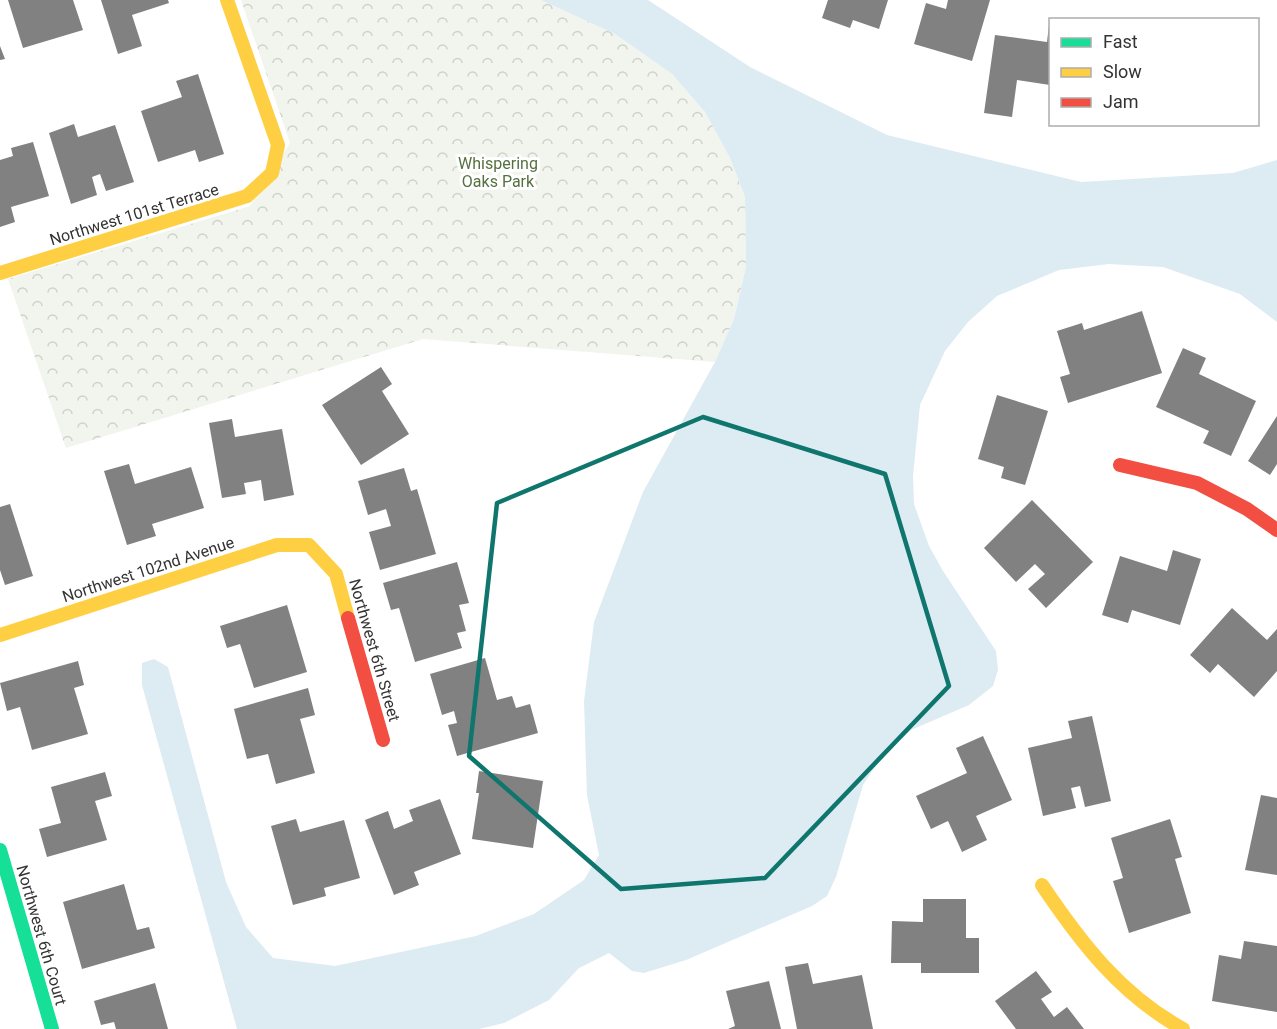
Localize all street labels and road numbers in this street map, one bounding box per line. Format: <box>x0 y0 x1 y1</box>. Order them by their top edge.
street label: Northwest 101st Terrace <box>47 180 221 249</box>
street label: Northwest 102nd Avenue <box>60 533 236 606</box>
street label: Northwest 6th Street <box>345 577 404 724</box>
street label: Northwest 6th Court <box>12 863 71 1007</box>

